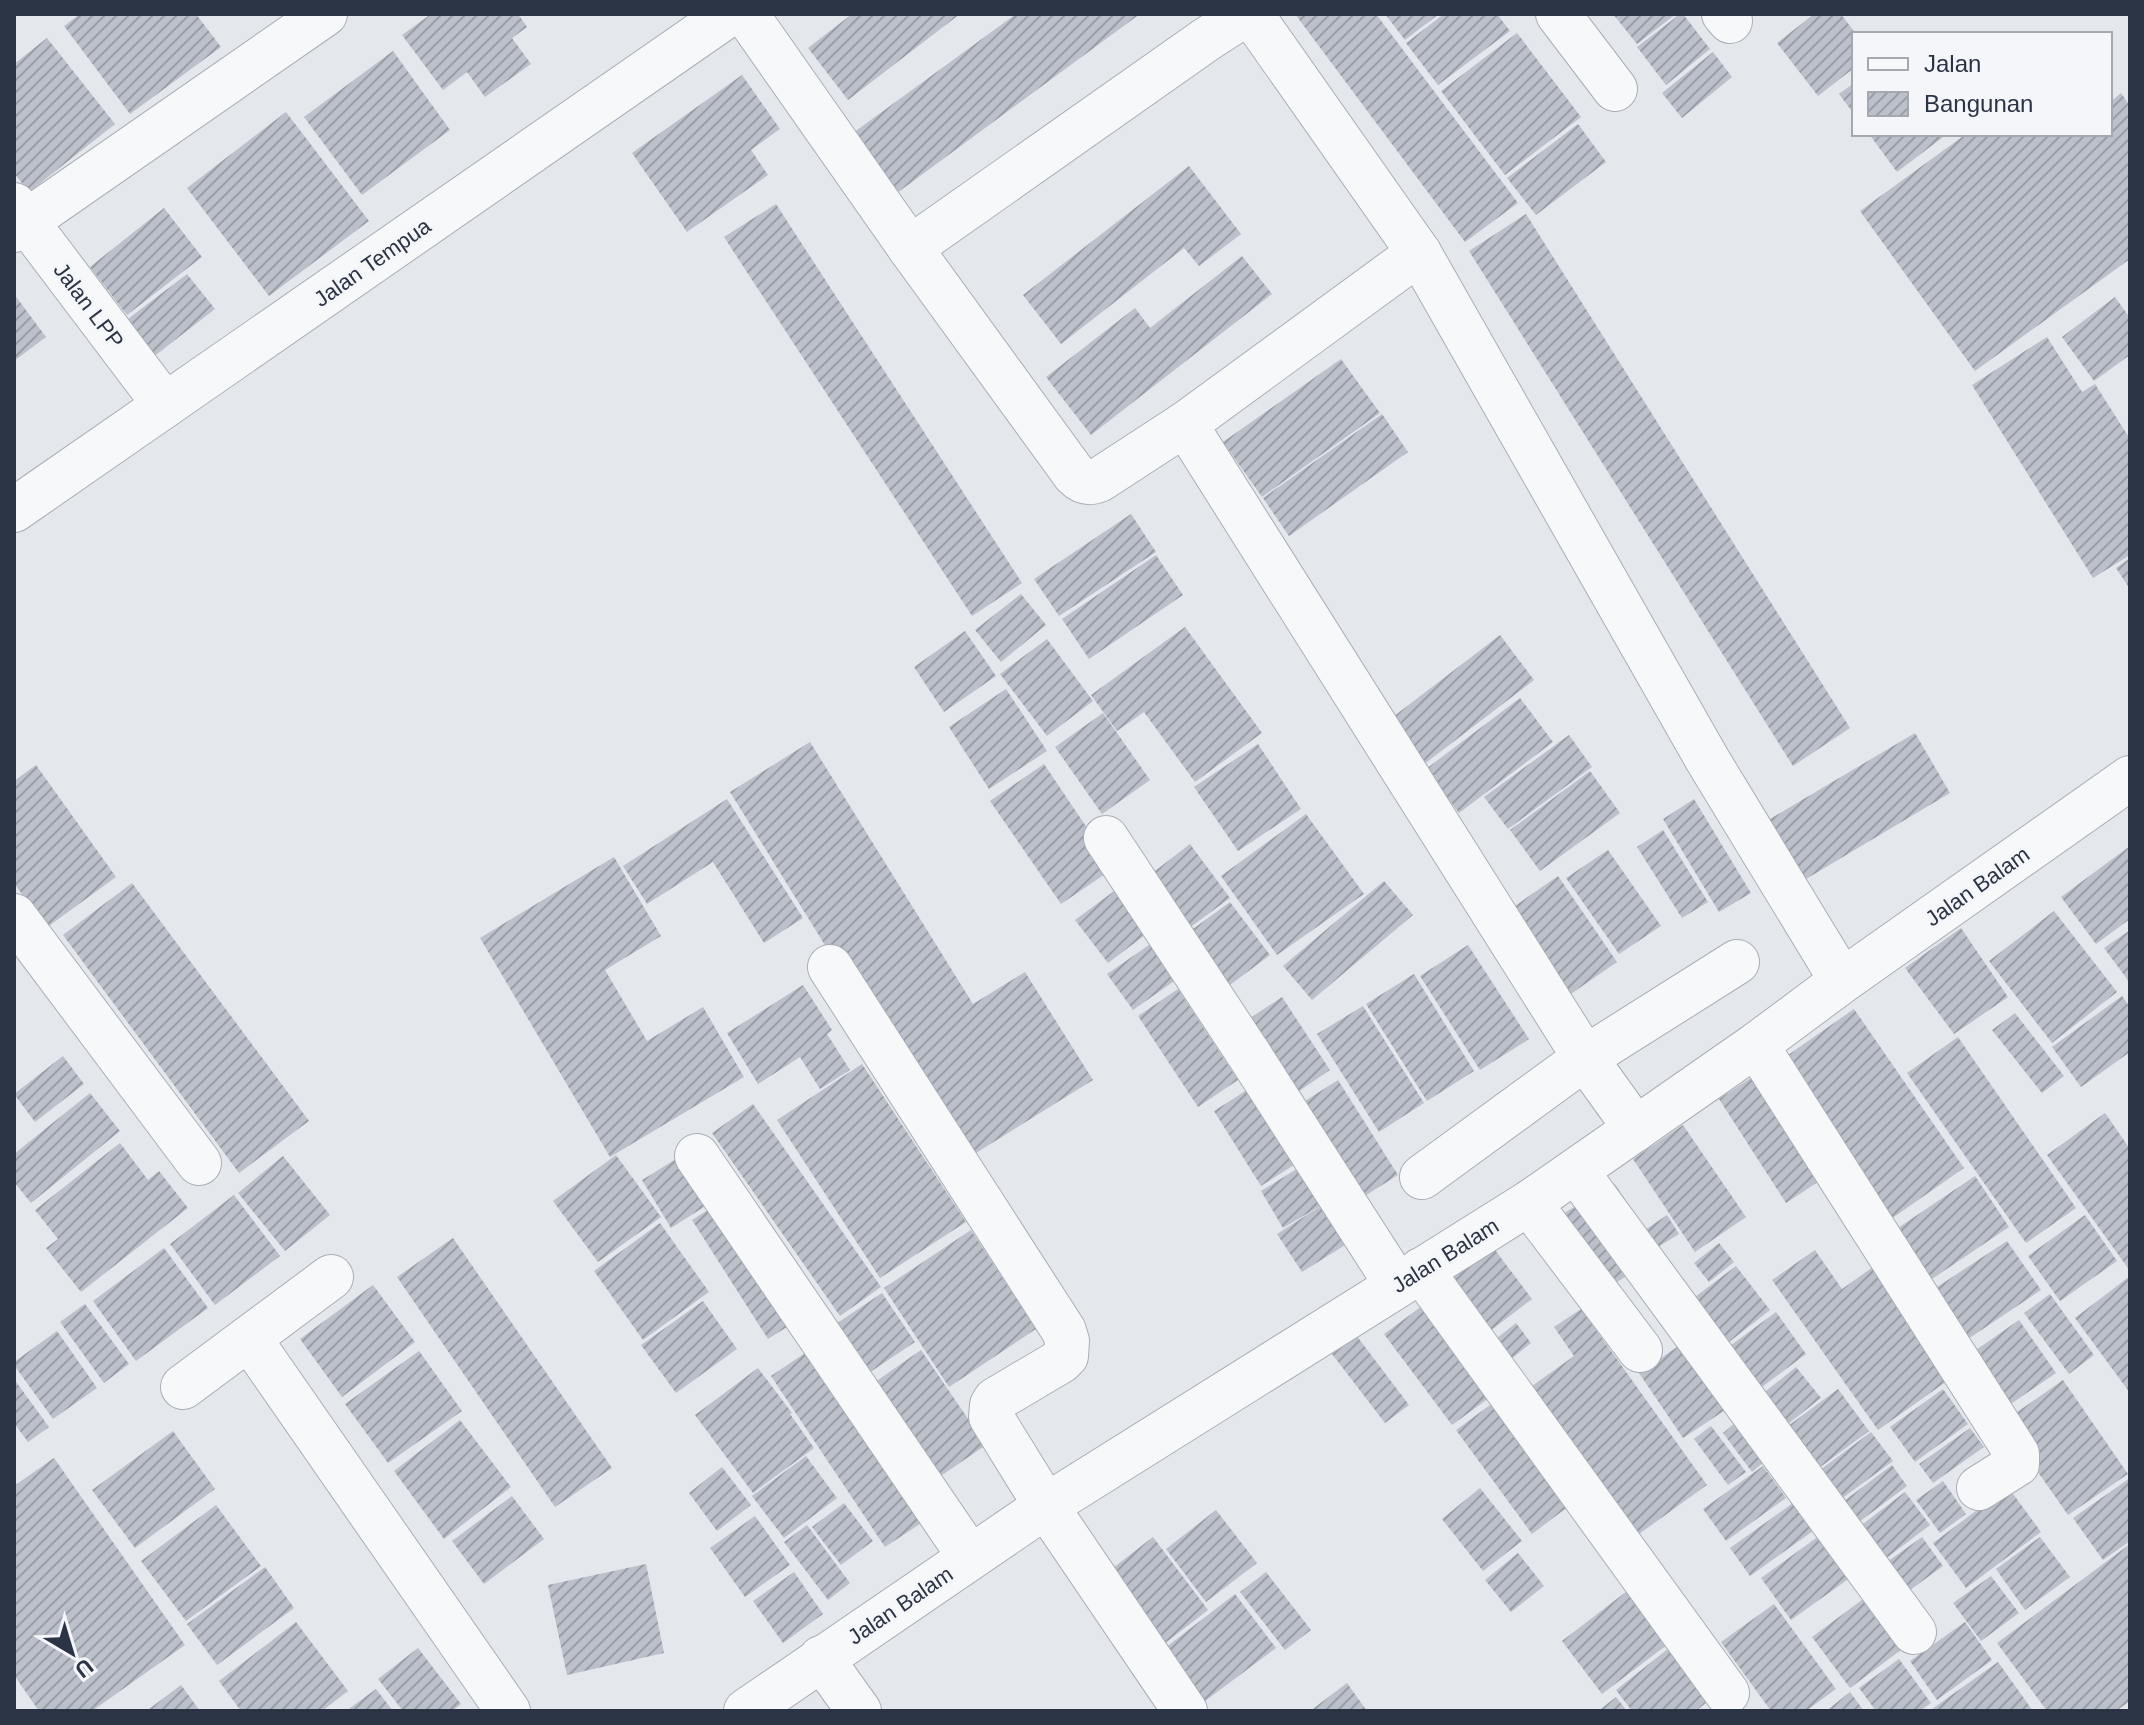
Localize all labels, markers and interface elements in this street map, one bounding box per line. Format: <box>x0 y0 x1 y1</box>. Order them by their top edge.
legend <box>1852 32 2112 136</box>
text: Jalan <box>1924 50 1981 77</box>
text: Bangunan <box>1924 90 2033 117</box>
street label: Jalan Tempua <box>309 213 436 312</box>
street label: Jalan LPP <box>48 258 129 353</box>
street label: Jalan Balam <box>1921 841 2034 931</box>
street label: Jalan Balam <box>1387 1213 1503 1298</box>
street label: Jalan Balam <box>843 1561 957 1650</box>
north arrow <box>32 1613 112 1693</box>
text: U <box>70 1654 98 1683</box>

